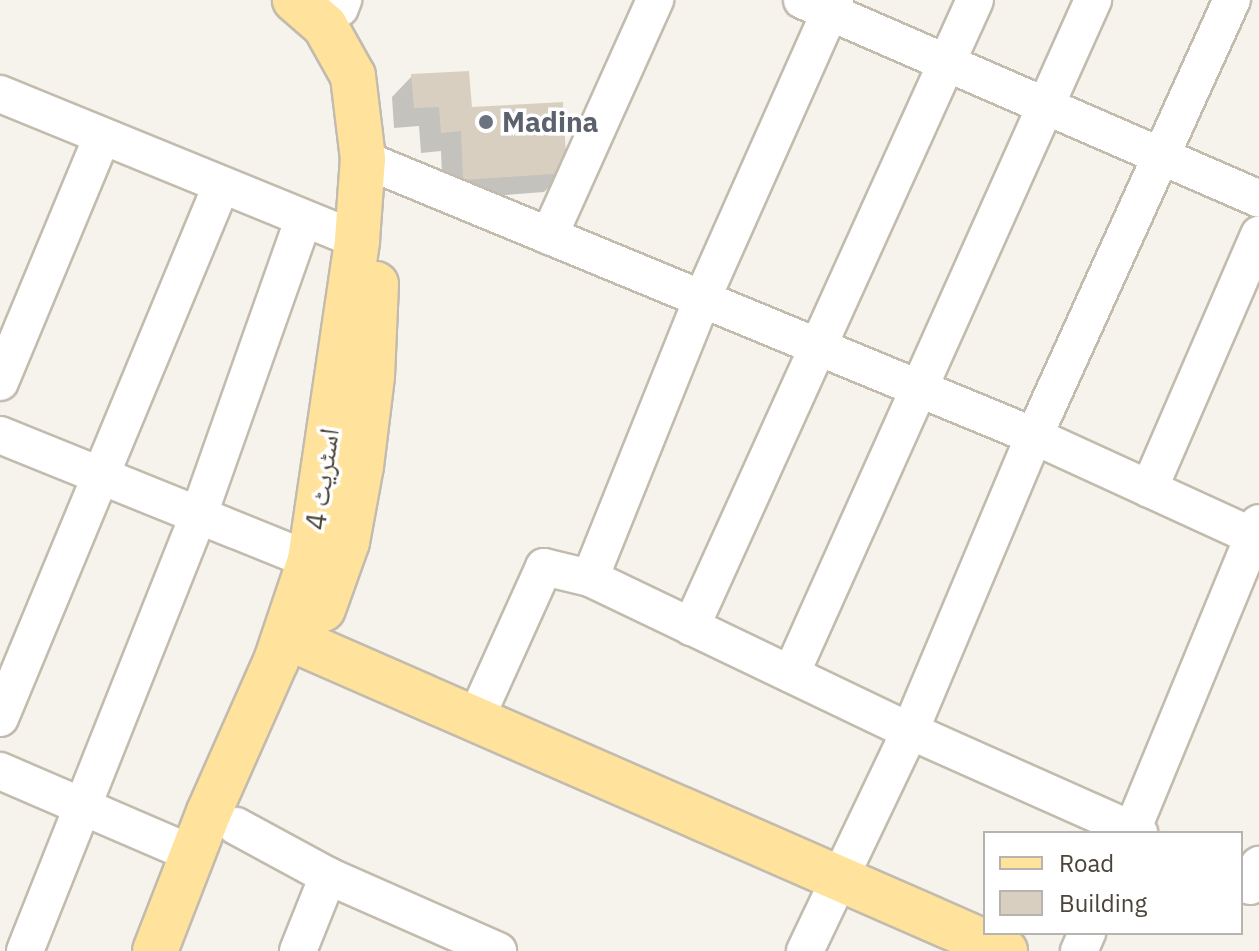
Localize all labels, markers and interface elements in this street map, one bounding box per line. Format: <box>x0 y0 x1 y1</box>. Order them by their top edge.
place label: Madina <box>502 105 599 139</box>
marker: Madina <box>477 113 495 131</box>
street label: اسٹریٹ 4 <box>298 426 346 532</box>
legend <box>983 831 1243 935</box>
text: Road <box>1059 847 1114 879</box>
text: Building <box>1059 887 1147 919</box>

